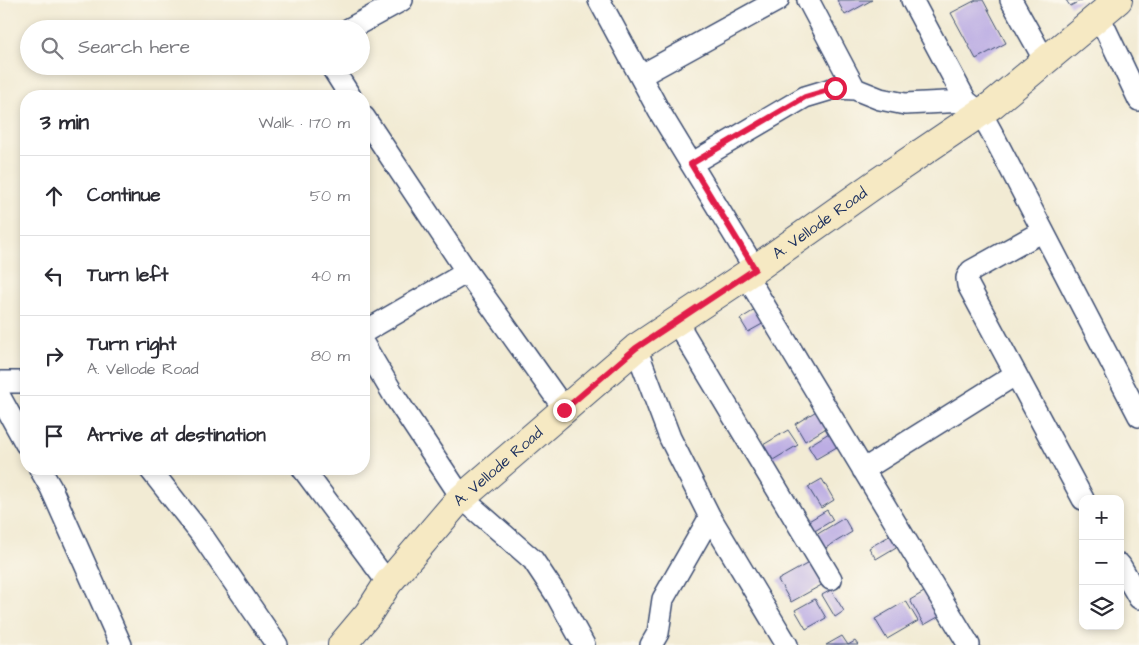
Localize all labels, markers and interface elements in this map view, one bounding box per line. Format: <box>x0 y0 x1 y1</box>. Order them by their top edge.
search box <box>20 20 370 75</box>
icon: search <box>38 34 66 62</box>
text: Search here <box>78 34 190 61</box>
route start <box>824 77 847 100</box>
text: 3 min <box>40 108 89 137</box>
text: Walk · 170 m <box>259 112 350 134</box>
icon: ahead <box>40 182 68 210</box>
text: Continue <box>87 182 161 209</box>
street label: A. Vellode Road <box>768 182 872 264</box>
text: 50 m <box>310 185 350 207</box>
icon: left <box>40 262 68 290</box>
text: Turn left <box>87 262 168 289</box>
text: 40 m <box>310 265 350 287</box>
text: Turn right <box>87 331 176 358</box>
icon: right <box>40 342 68 370</box>
text: 80 m <box>311 345 350 367</box>
text: A. Vellode Road <box>87 358 199 380</box>
route end <box>553 399 576 422</box>
icon: arrive <box>40 422 68 450</box>
text: Arrive at destination <box>87 422 266 449</box>
street label: A. Vellode Road <box>449 422 548 511</box>
map controls <box>1079 495 1124 630</box>
button: + <box>1079 495 1124 540</box>
button: − <box>1079 540 1124 585</box>
button: layers <box>1079 585 1124 630</box>

